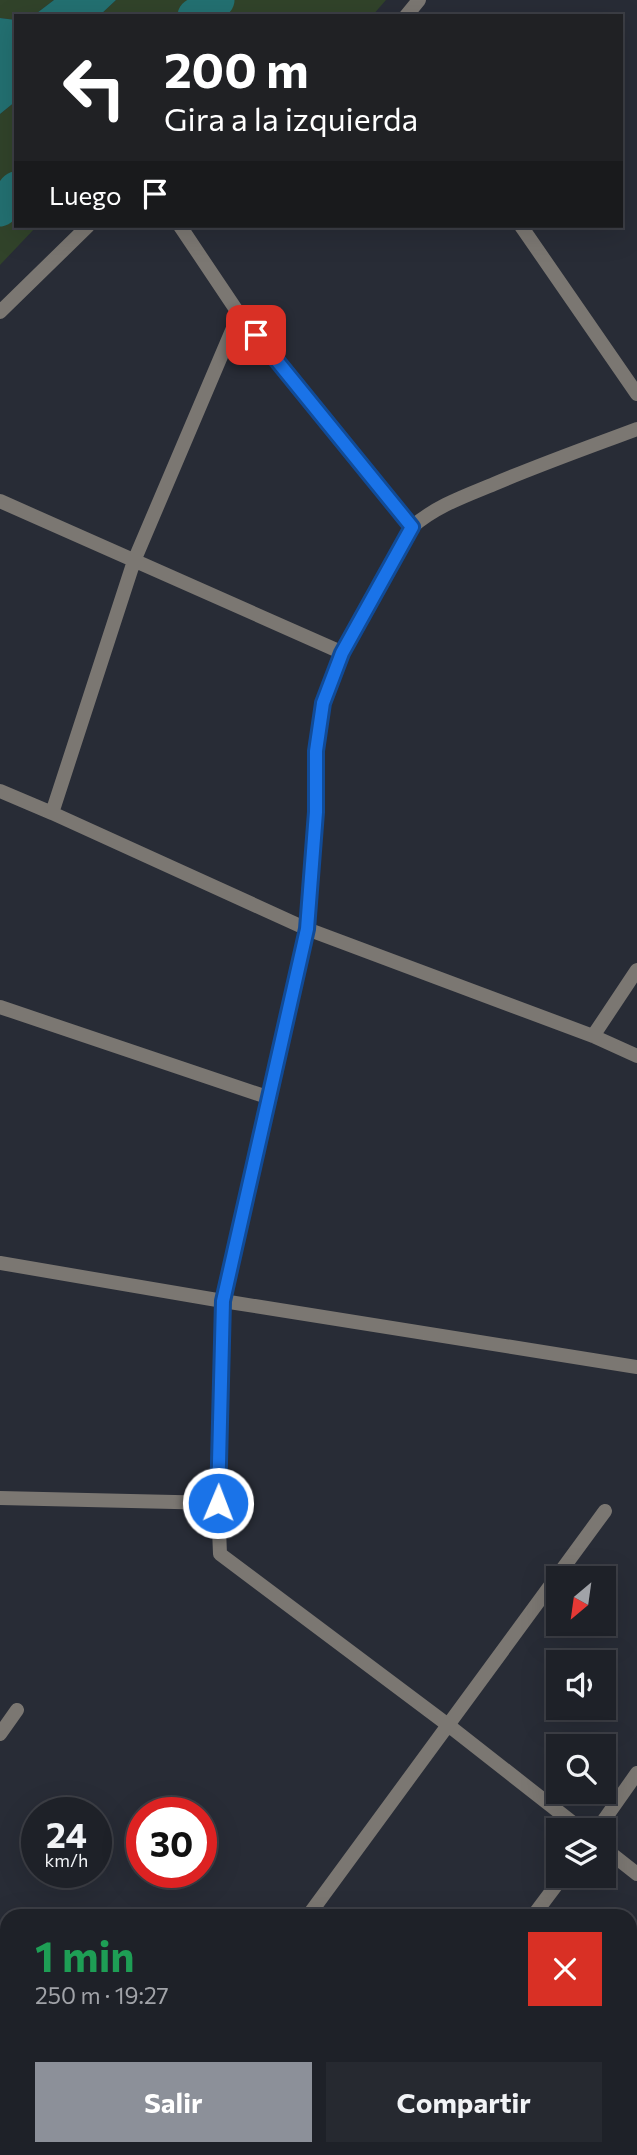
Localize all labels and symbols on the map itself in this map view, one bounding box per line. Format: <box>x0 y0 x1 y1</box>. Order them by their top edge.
pin <box>226 305 286 365</box>
position arrow <box>181 1466 255 1540</box>
north arrow <box>546 1566 616 1636</box>
speed limit sign: 30 <box>126 1797 217 1888</box>

